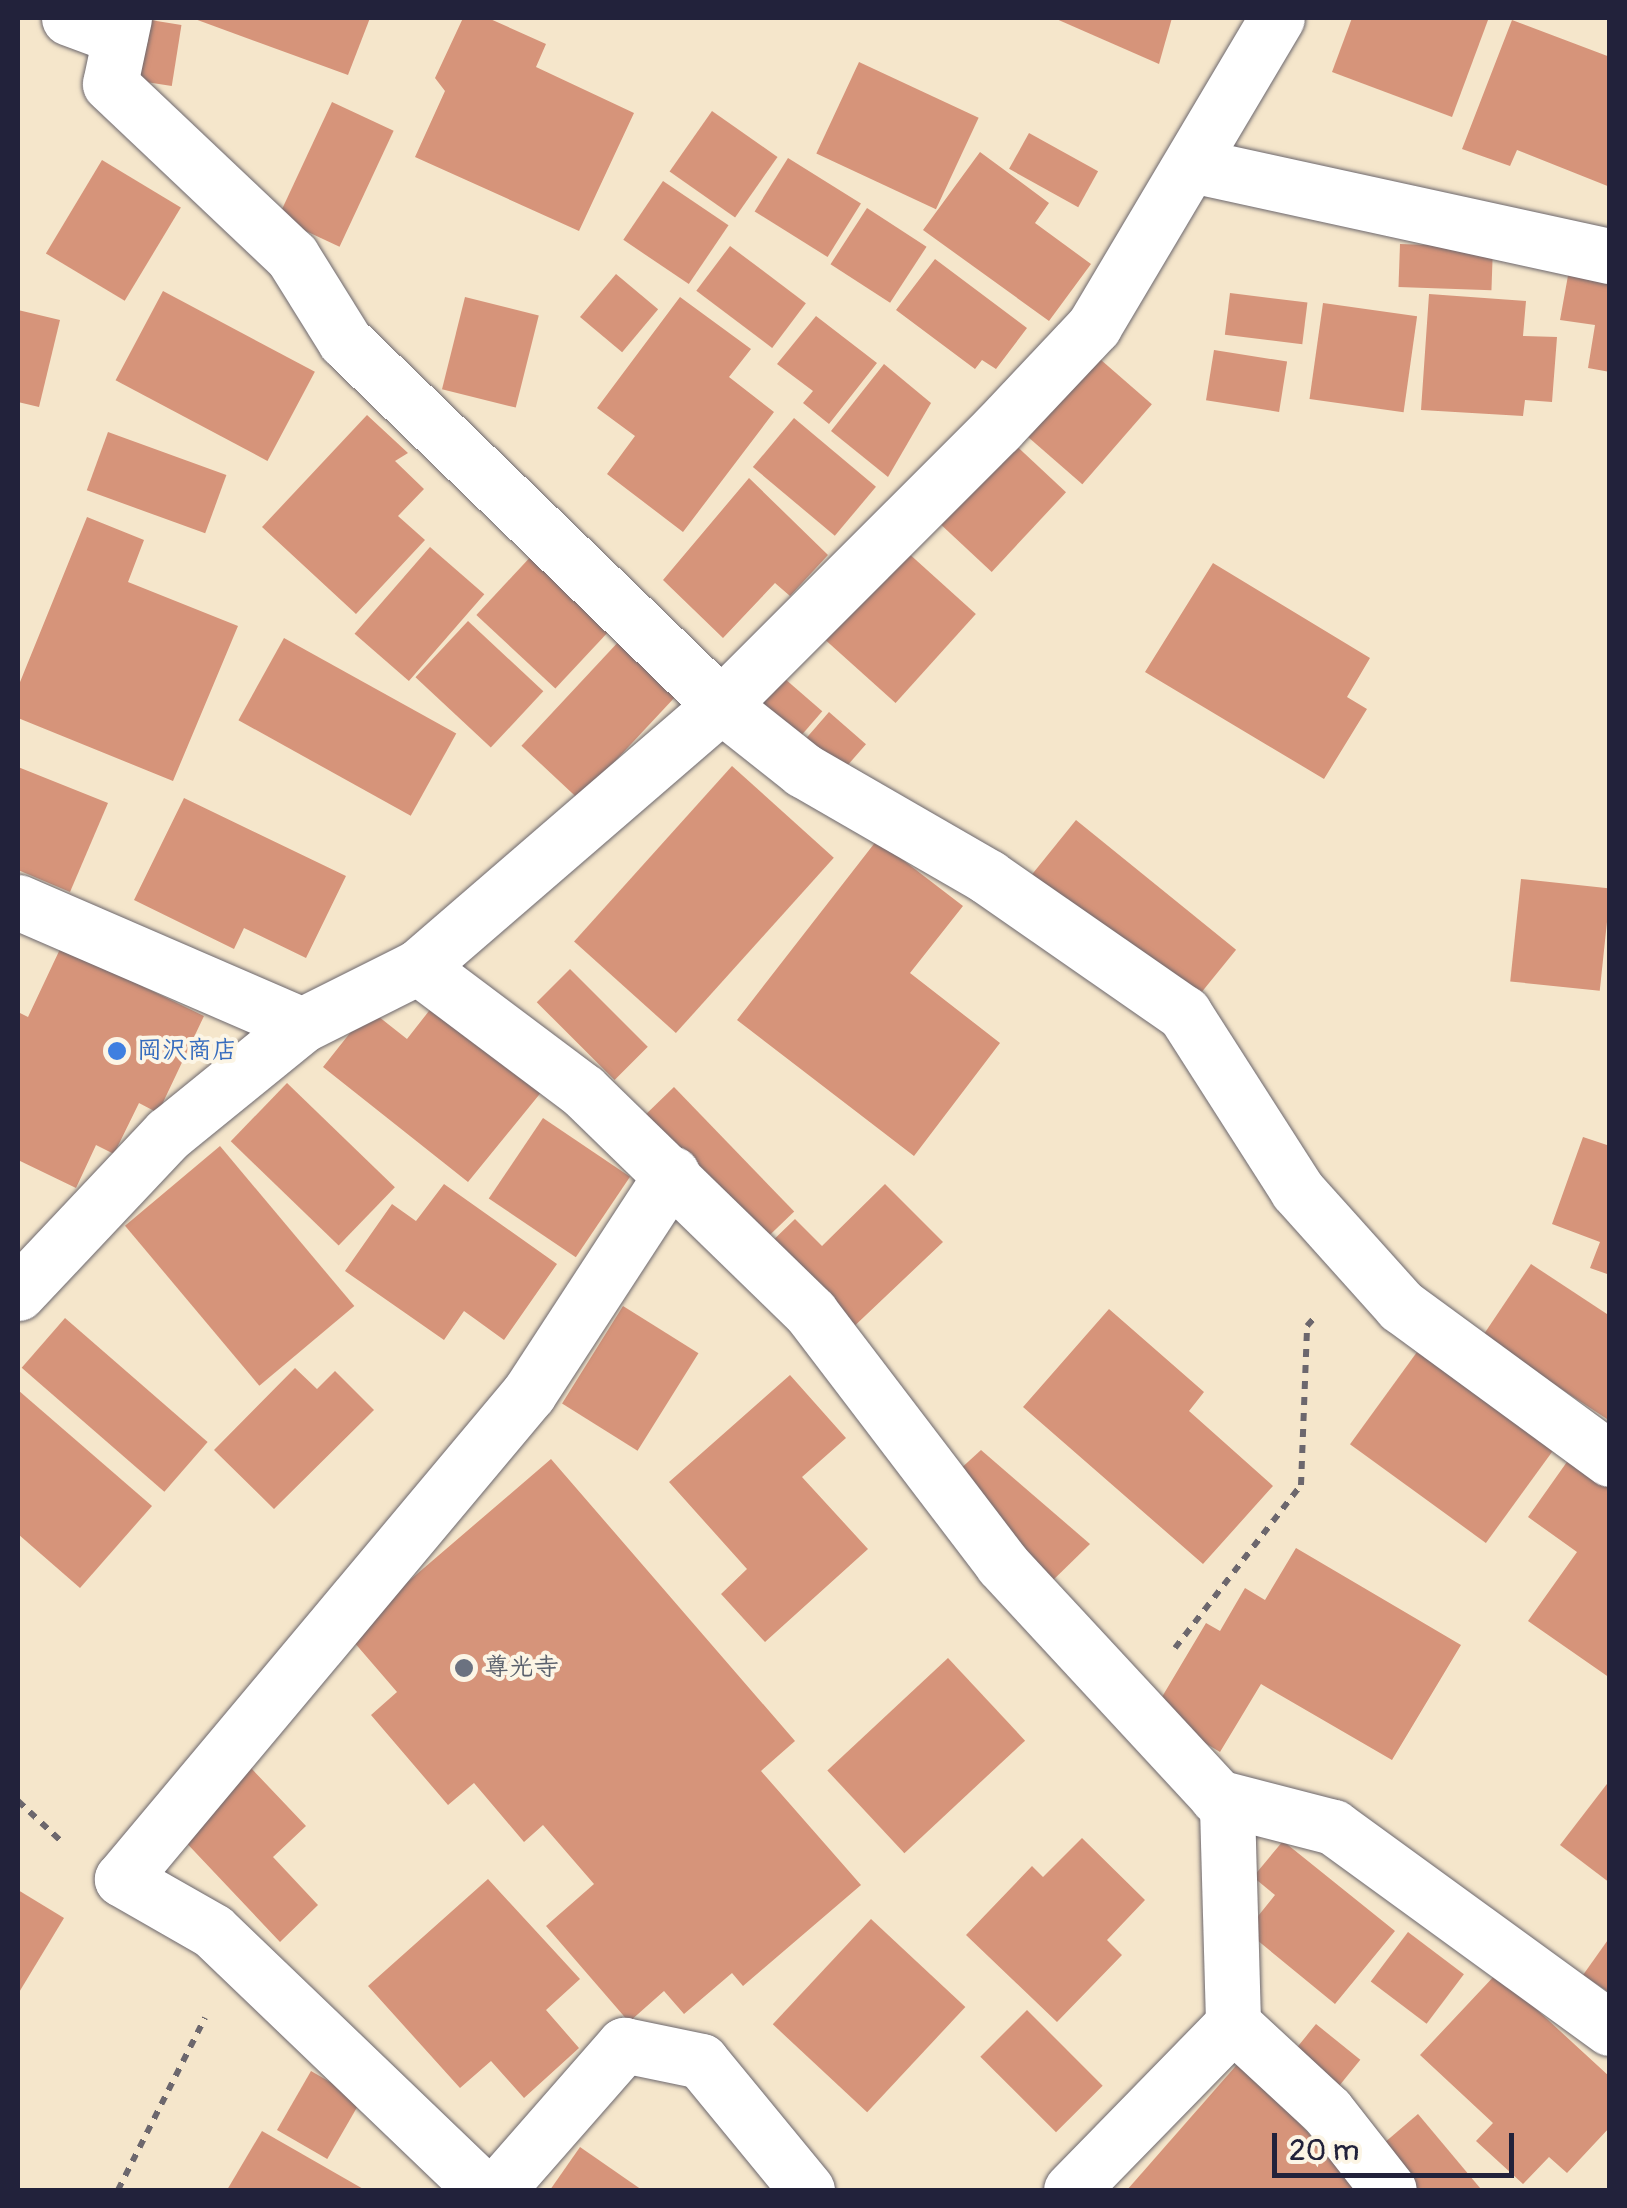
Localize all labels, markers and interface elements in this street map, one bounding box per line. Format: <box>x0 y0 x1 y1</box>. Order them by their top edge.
place label: 岡沢商店 <box>137 1036 237 1066</box>
marker: 岡沢商店 <box>106 1040 128 1062</box>
place label: 尊光寺 <box>484 1653 559 1683</box>
marker: 尊光寺 <box>453 1657 475 1679</box>
scale bar <box>1277 2113 1520 2175</box>
text: 20 m <box>1289 2132 1359 2169</box>

